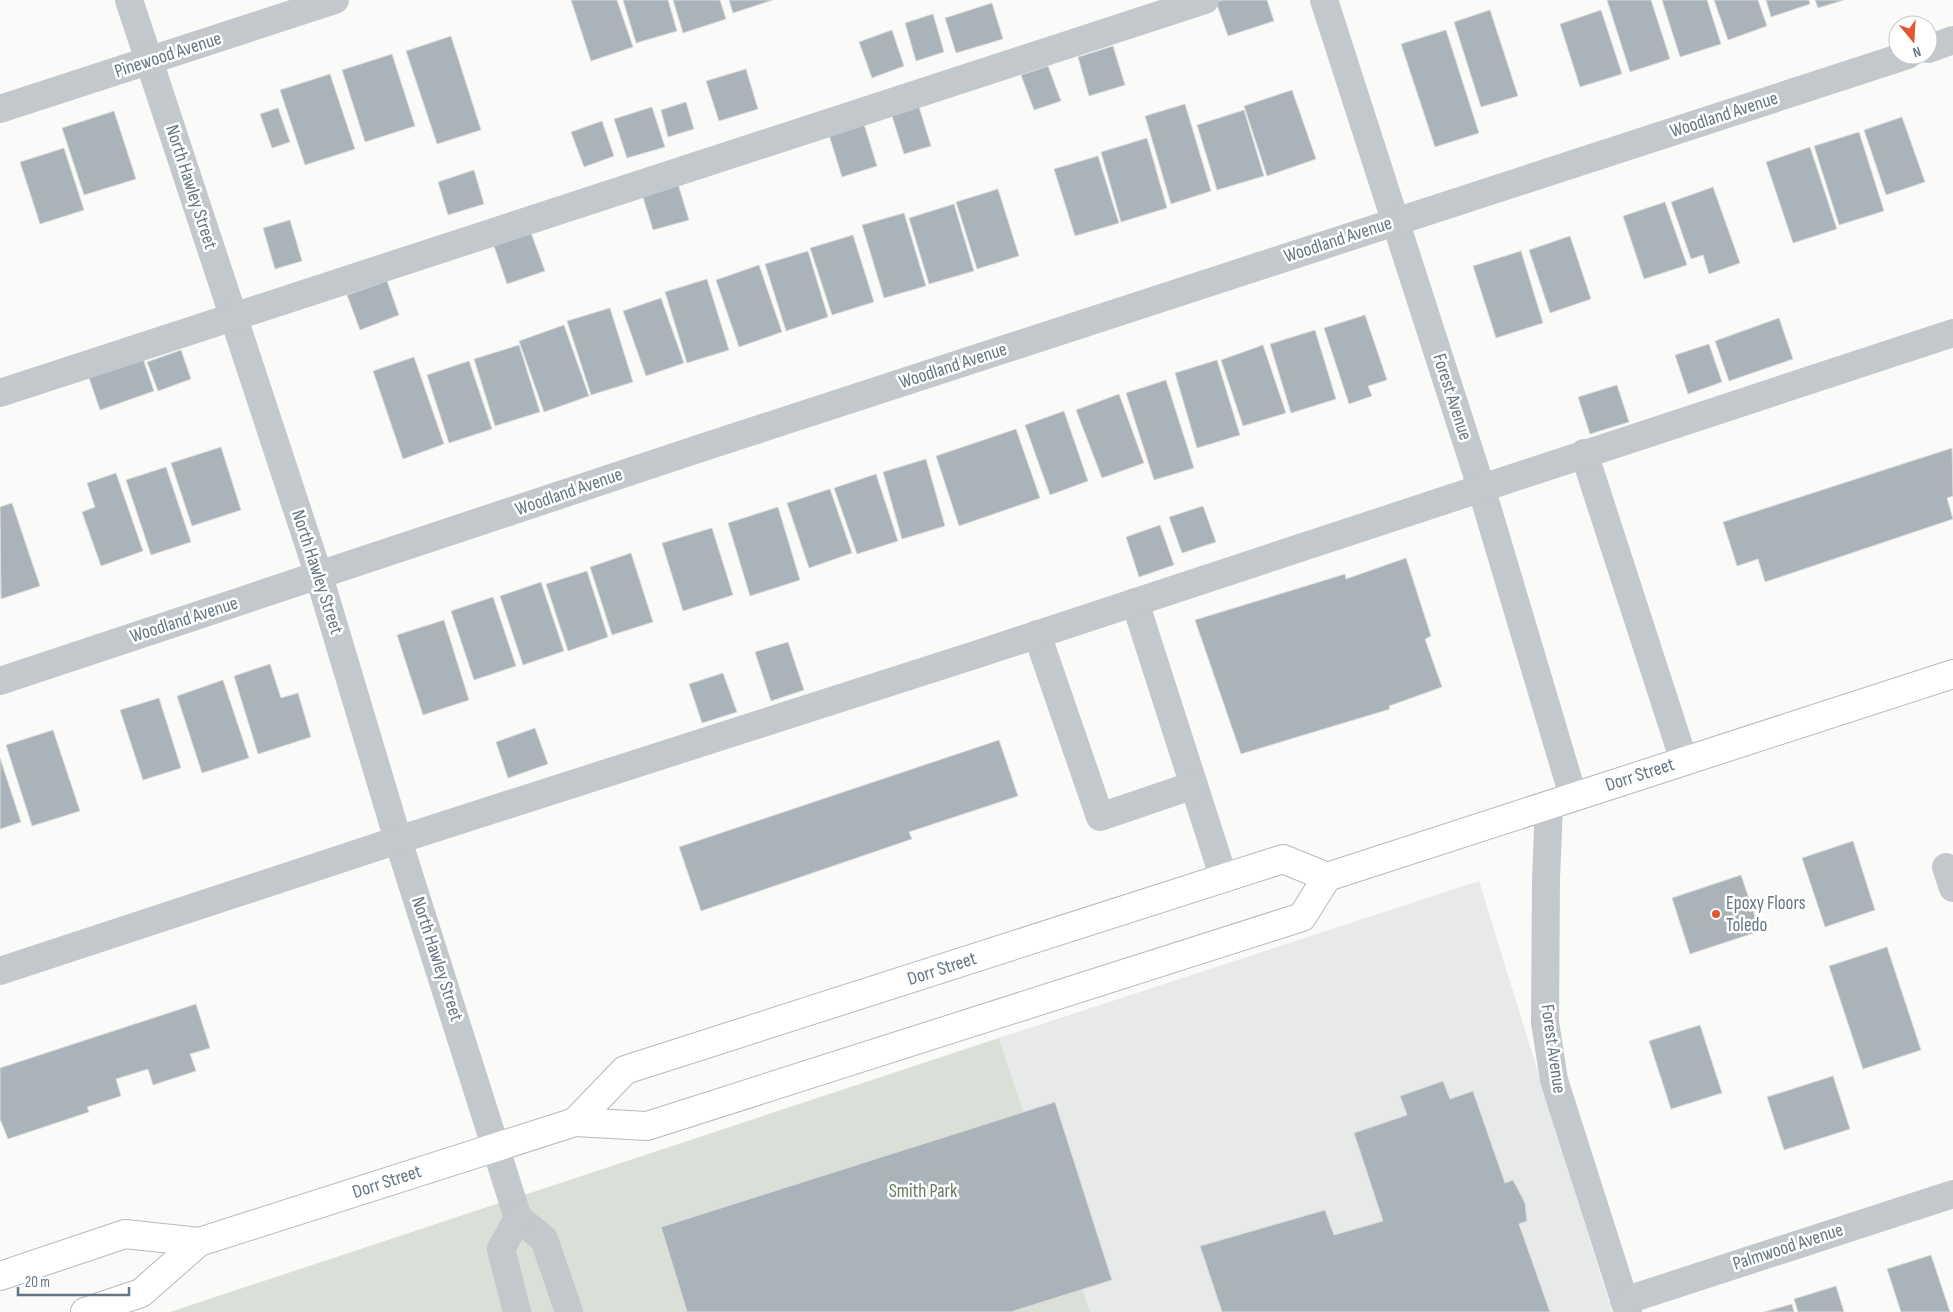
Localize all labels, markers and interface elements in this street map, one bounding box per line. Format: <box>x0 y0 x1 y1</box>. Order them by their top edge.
north arrow <box>1888 15 1938 65</box>
street label: Pinewood Avenue <box>112 27 224 83</box>
text: N <box>1911 43 1923 61</box>
street label: Woodland Avenue <box>1667 87 1781 143</box>
street label: North Hawley Street <box>160 122 222 252</box>
street label: Woodland Avenue <box>1281 212 1395 268</box>
street label: Woodland Avenue <box>896 338 1010 394</box>
street label: Forest Avenue <box>1427 351 1477 443</box>
street label: Woodland Avenue <box>512 463 626 521</box>
street label: North Hawley Street <box>286 507 348 637</box>
street label: Woodland Avenue <box>127 592 241 648</box>
street label: Dorr Street <box>1603 753 1678 797</box>
place label: Epoxy Floors Toledo <box>1726 892 1806 937</box>
street label: North Hawley Street <box>406 894 468 1024</box>
marker: Epoxy Floors Toledo <box>1710 908 1722 920</box>
street label: Dorr Street <box>905 947 980 991</box>
street label: Forest Avenue <box>1535 1003 1571 1095</box>
street label: Dorr Street <box>350 1160 425 1204</box>
park label: Smith Park <box>889 1180 958 1203</box>
street label: Palmwood Avenue <box>1730 1218 1846 1276</box>
scale bar <box>18 1264 129 1296</box>
text: 20 m <box>25 1273 50 1292</box>

